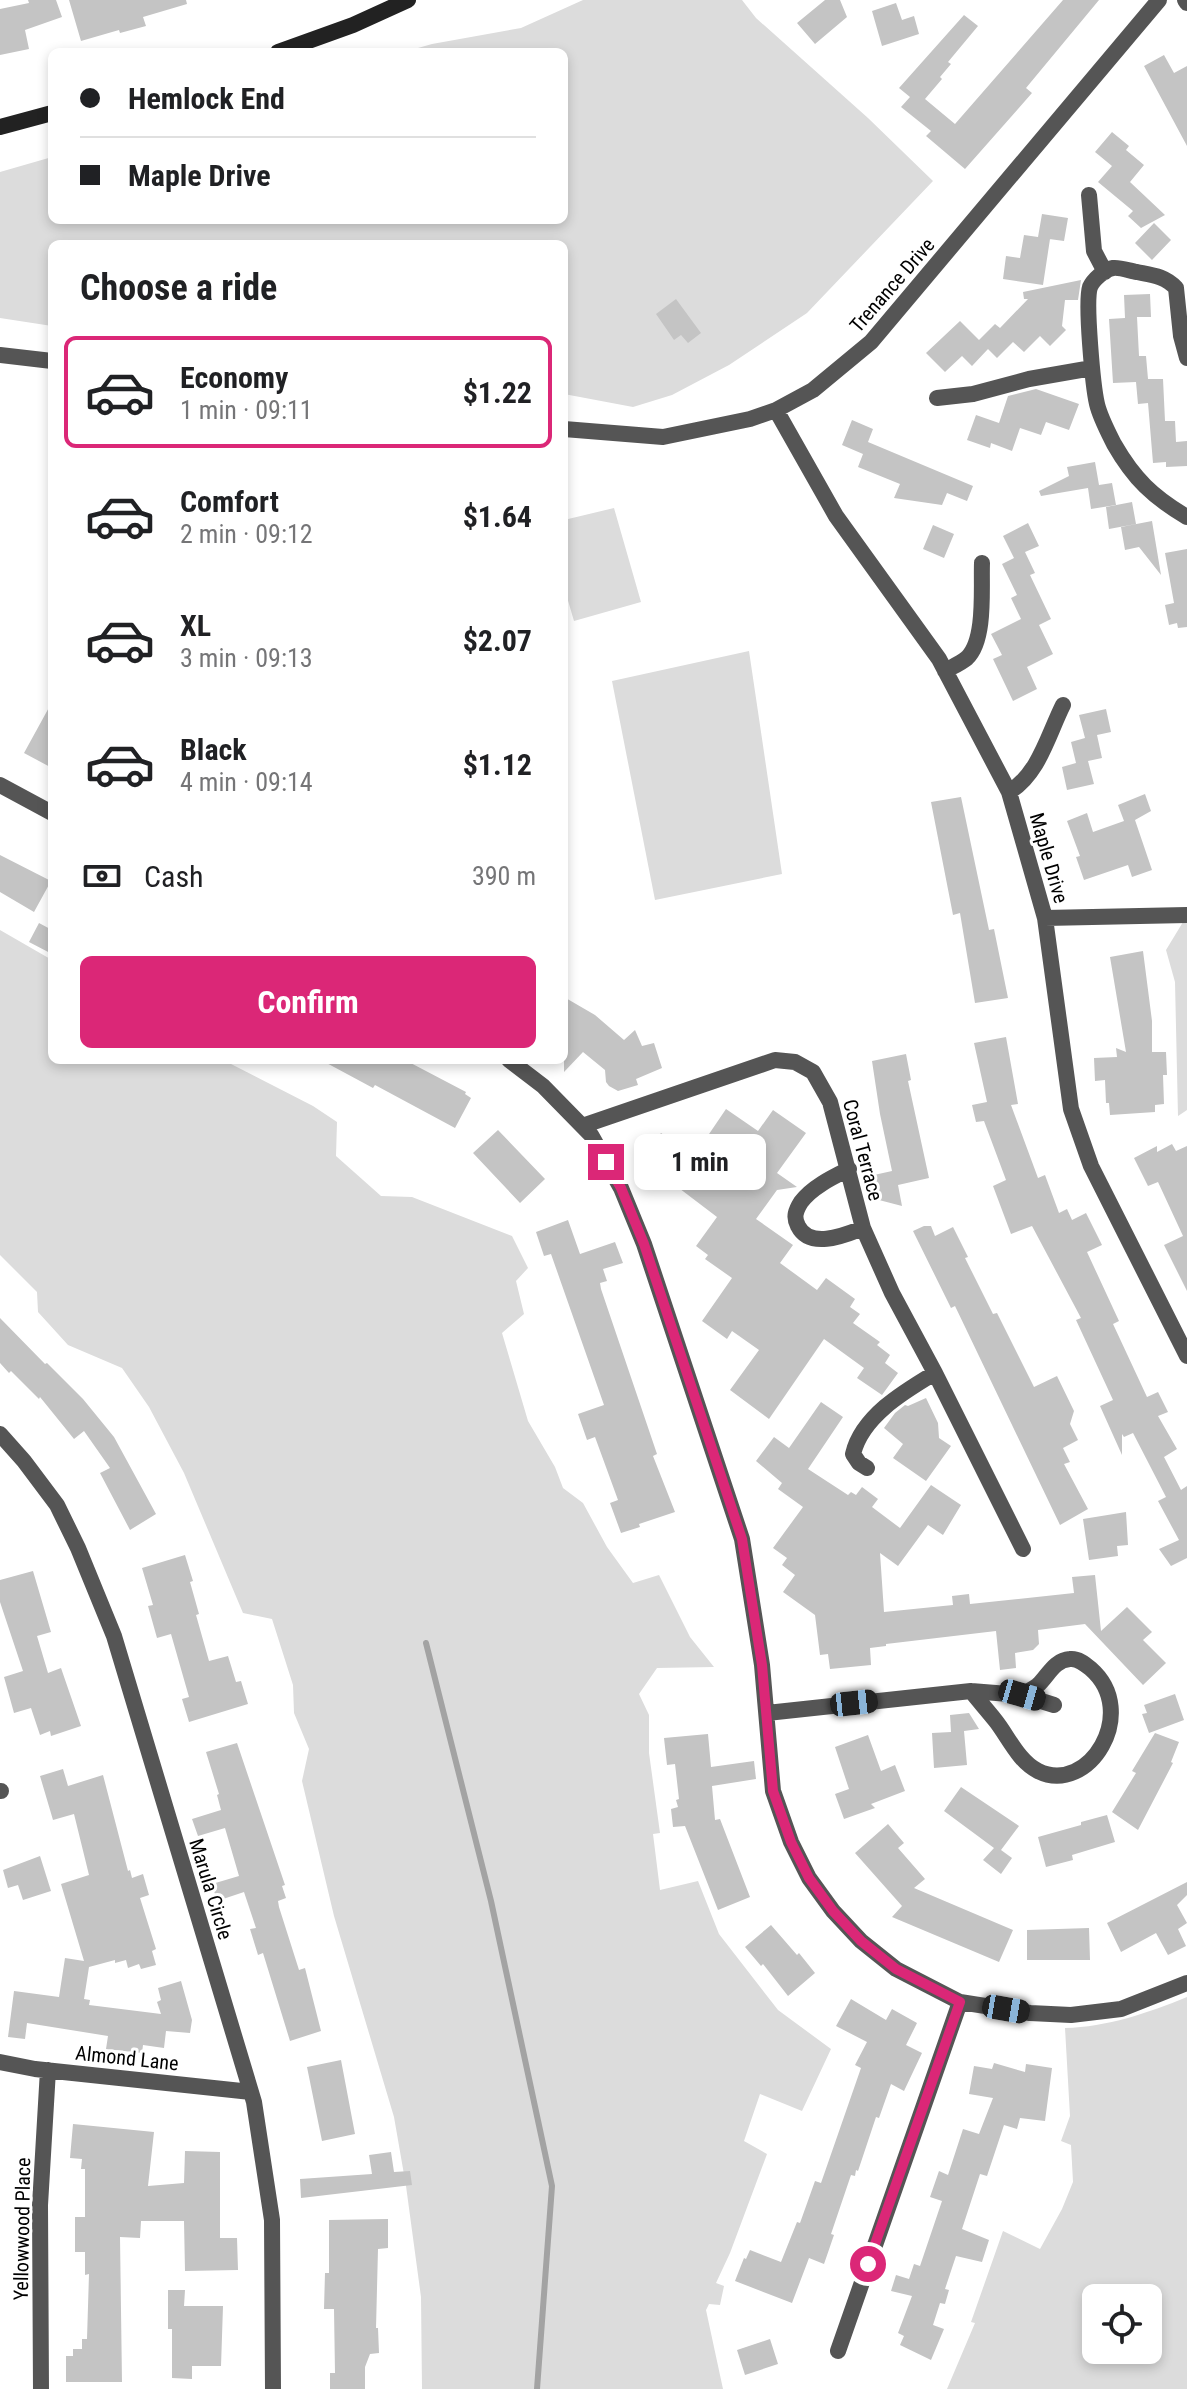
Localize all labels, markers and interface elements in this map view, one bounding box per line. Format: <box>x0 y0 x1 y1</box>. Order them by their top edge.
text: Hemlock End <box>128 81 285 116</box>
text: Maple Drive <box>128 158 271 193</box>
street label: Trenance Drive <box>845 233 939 337</box>
text: Choose a ride <box>80 267 277 309</box>
icon: car <box>84 356 156 428</box>
text: Economy <box>180 360 288 395</box>
text: $1.22 <box>463 375 532 410</box>
text: 1 min · 09:11 <box>180 395 313 425</box>
icon: car <box>84 480 156 552</box>
text: Comfort <box>180 484 279 519</box>
text: $1.64 <box>463 499 532 534</box>
text: 2 min · 09:12 <box>180 519 313 549</box>
icon: car <box>84 604 156 676</box>
text: XL <box>180 608 211 643</box>
text: $2.07 <box>463 623 532 658</box>
text: 3 min · 09:13 <box>180 643 313 673</box>
icon: car <box>84 728 156 800</box>
text: Black <box>180 732 247 767</box>
text: $1.12 <box>463 747 532 782</box>
text: 4 min · 09:14 <box>180 767 313 797</box>
street label: Maple Drive <box>1025 810 1073 906</box>
icon: cash <box>80 854 124 898</box>
text: Cash <box>144 859 204 894</box>
text: 390 m <box>472 861 536 891</box>
button: Confirm <box>80 956 536 1048</box>
street label: Coral Terrace <box>838 1097 888 1203</box>
callout: 1 min <box>634 1134 766 1190</box>
route end <box>588 1144 624 1180</box>
text: 1 min <box>671 1147 729 1177</box>
car <box>996 1677 1048 1713</box>
car <box>829 1689 879 1717</box>
street label: Marula Circle <box>184 1836 238 1942</box>
car <box>980 1993 1032 2025</box>
street label: Almond Lane <box>74 2041 180 2075</box>
street label: Yellowwood Place <box>9 2157 35 2301</box>
route start <box>850 2246 886 2282</box>
map controls <box>1082 2284 1162 2364</box>
button: locate <box>1082 2284 1162 2364</box>

